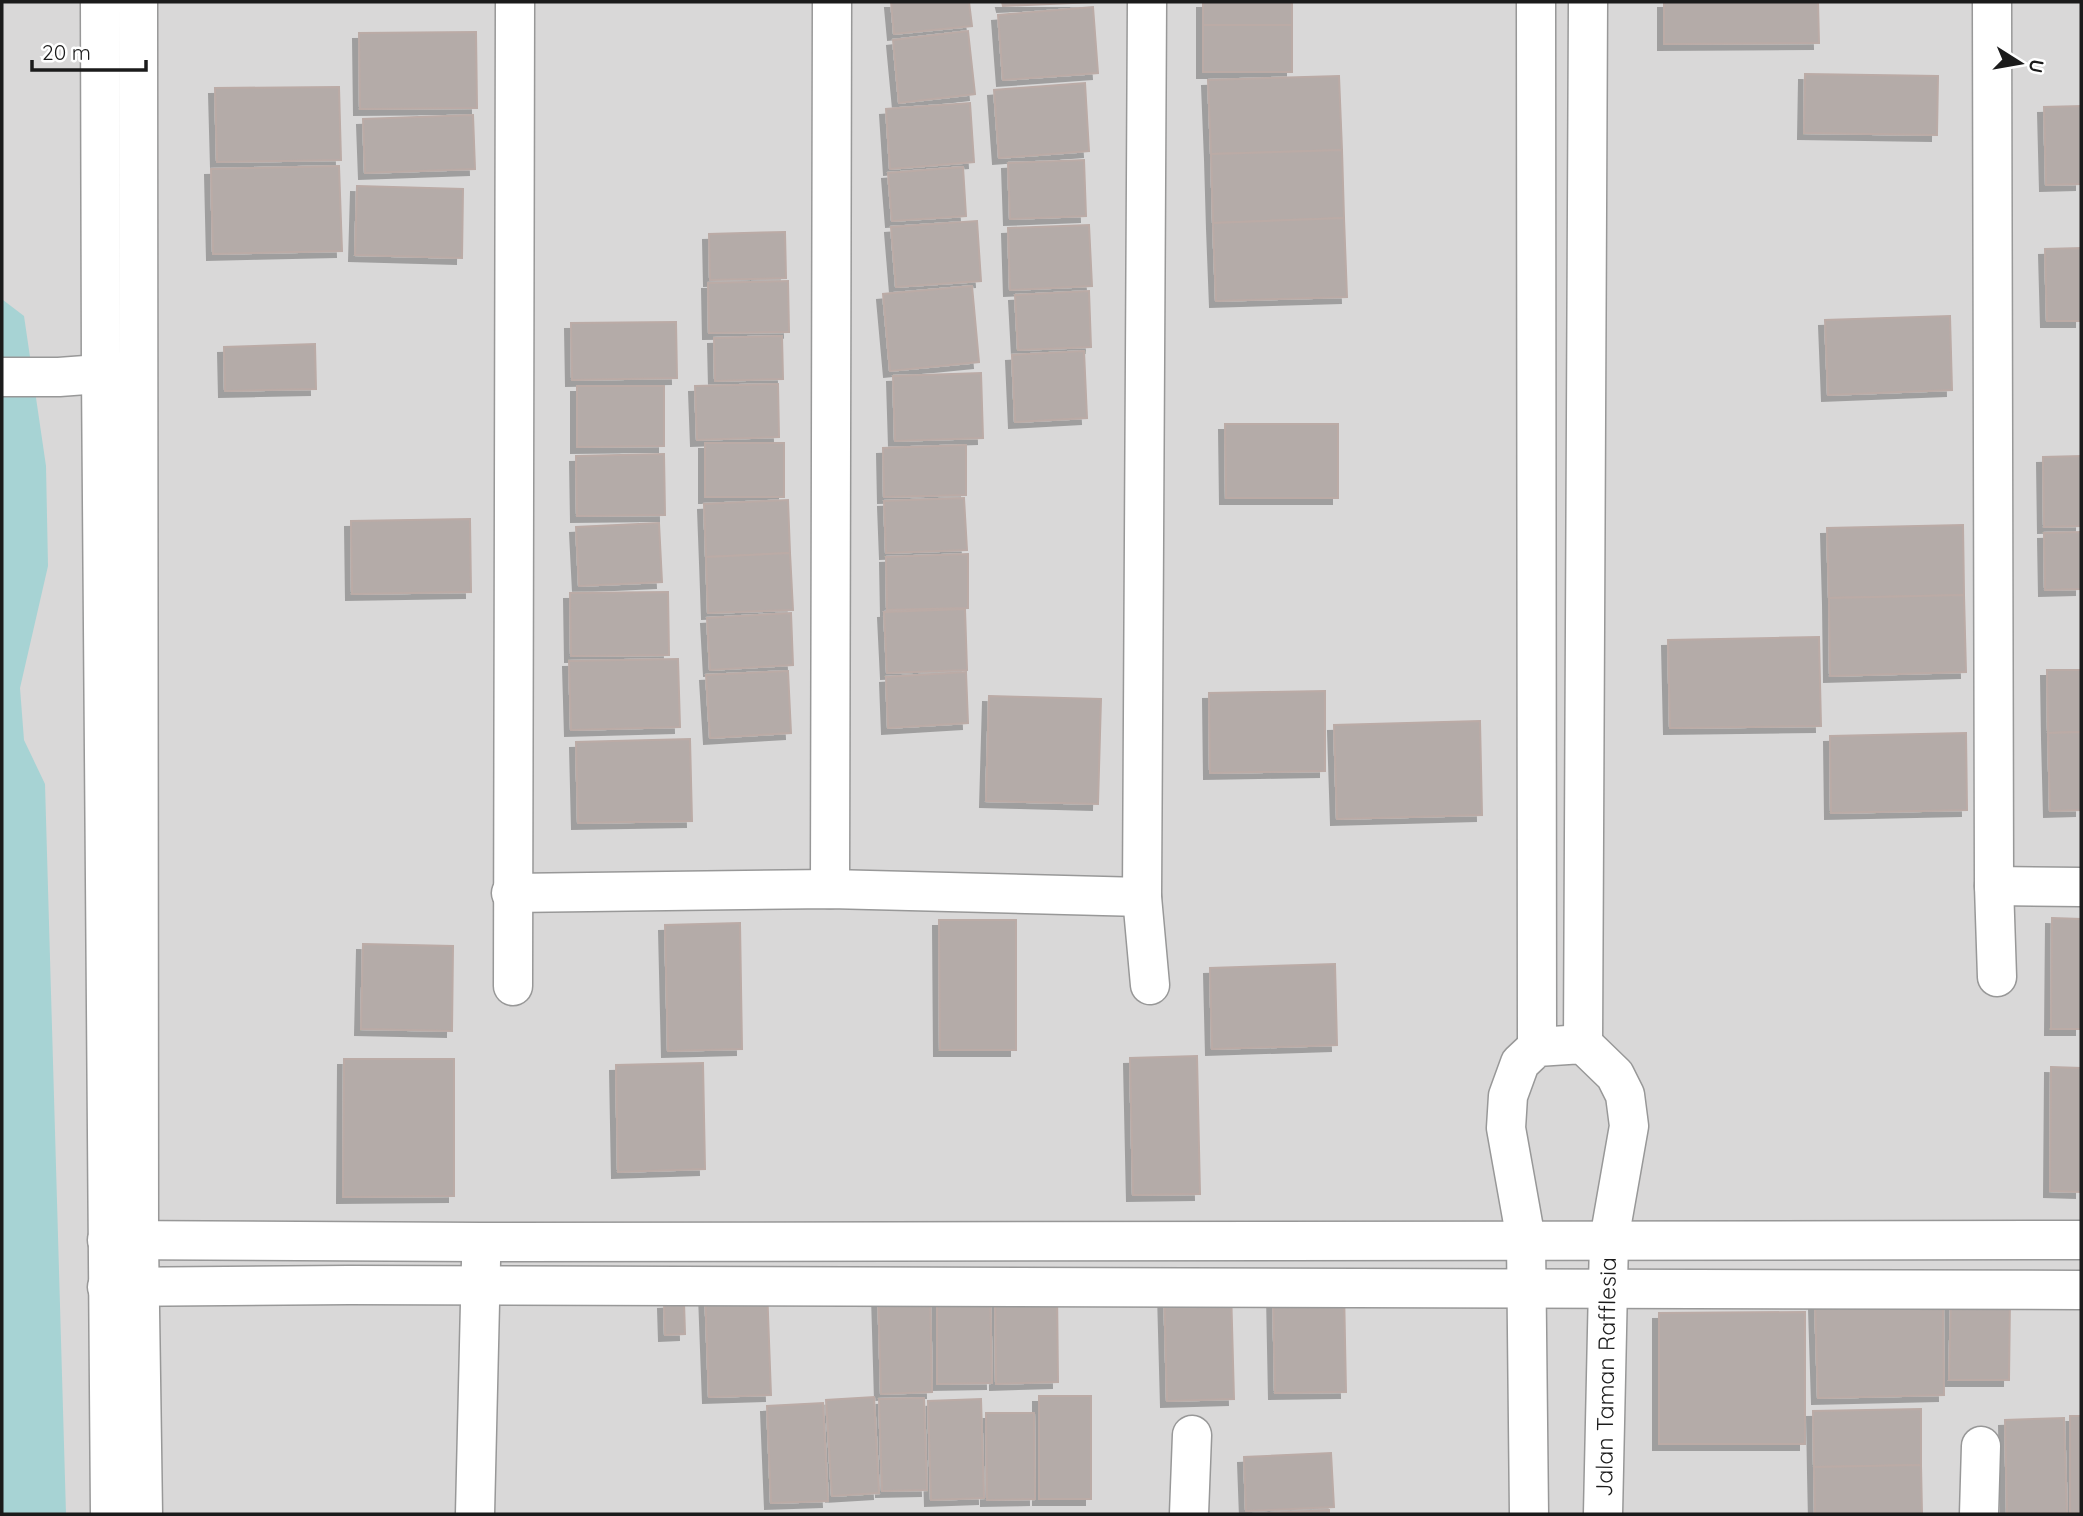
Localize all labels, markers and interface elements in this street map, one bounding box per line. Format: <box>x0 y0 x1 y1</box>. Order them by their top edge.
scale bar <box>32 28 145 72</box>
north arrow <box>1985 28 2055 98</box>
text: 20 m <box>42 39 91 65</box>
text: U <box>2024 57 2050 75</box>
street label: Jalan Taman Rafflesia <box>1589 1257 1622 1497</box>

